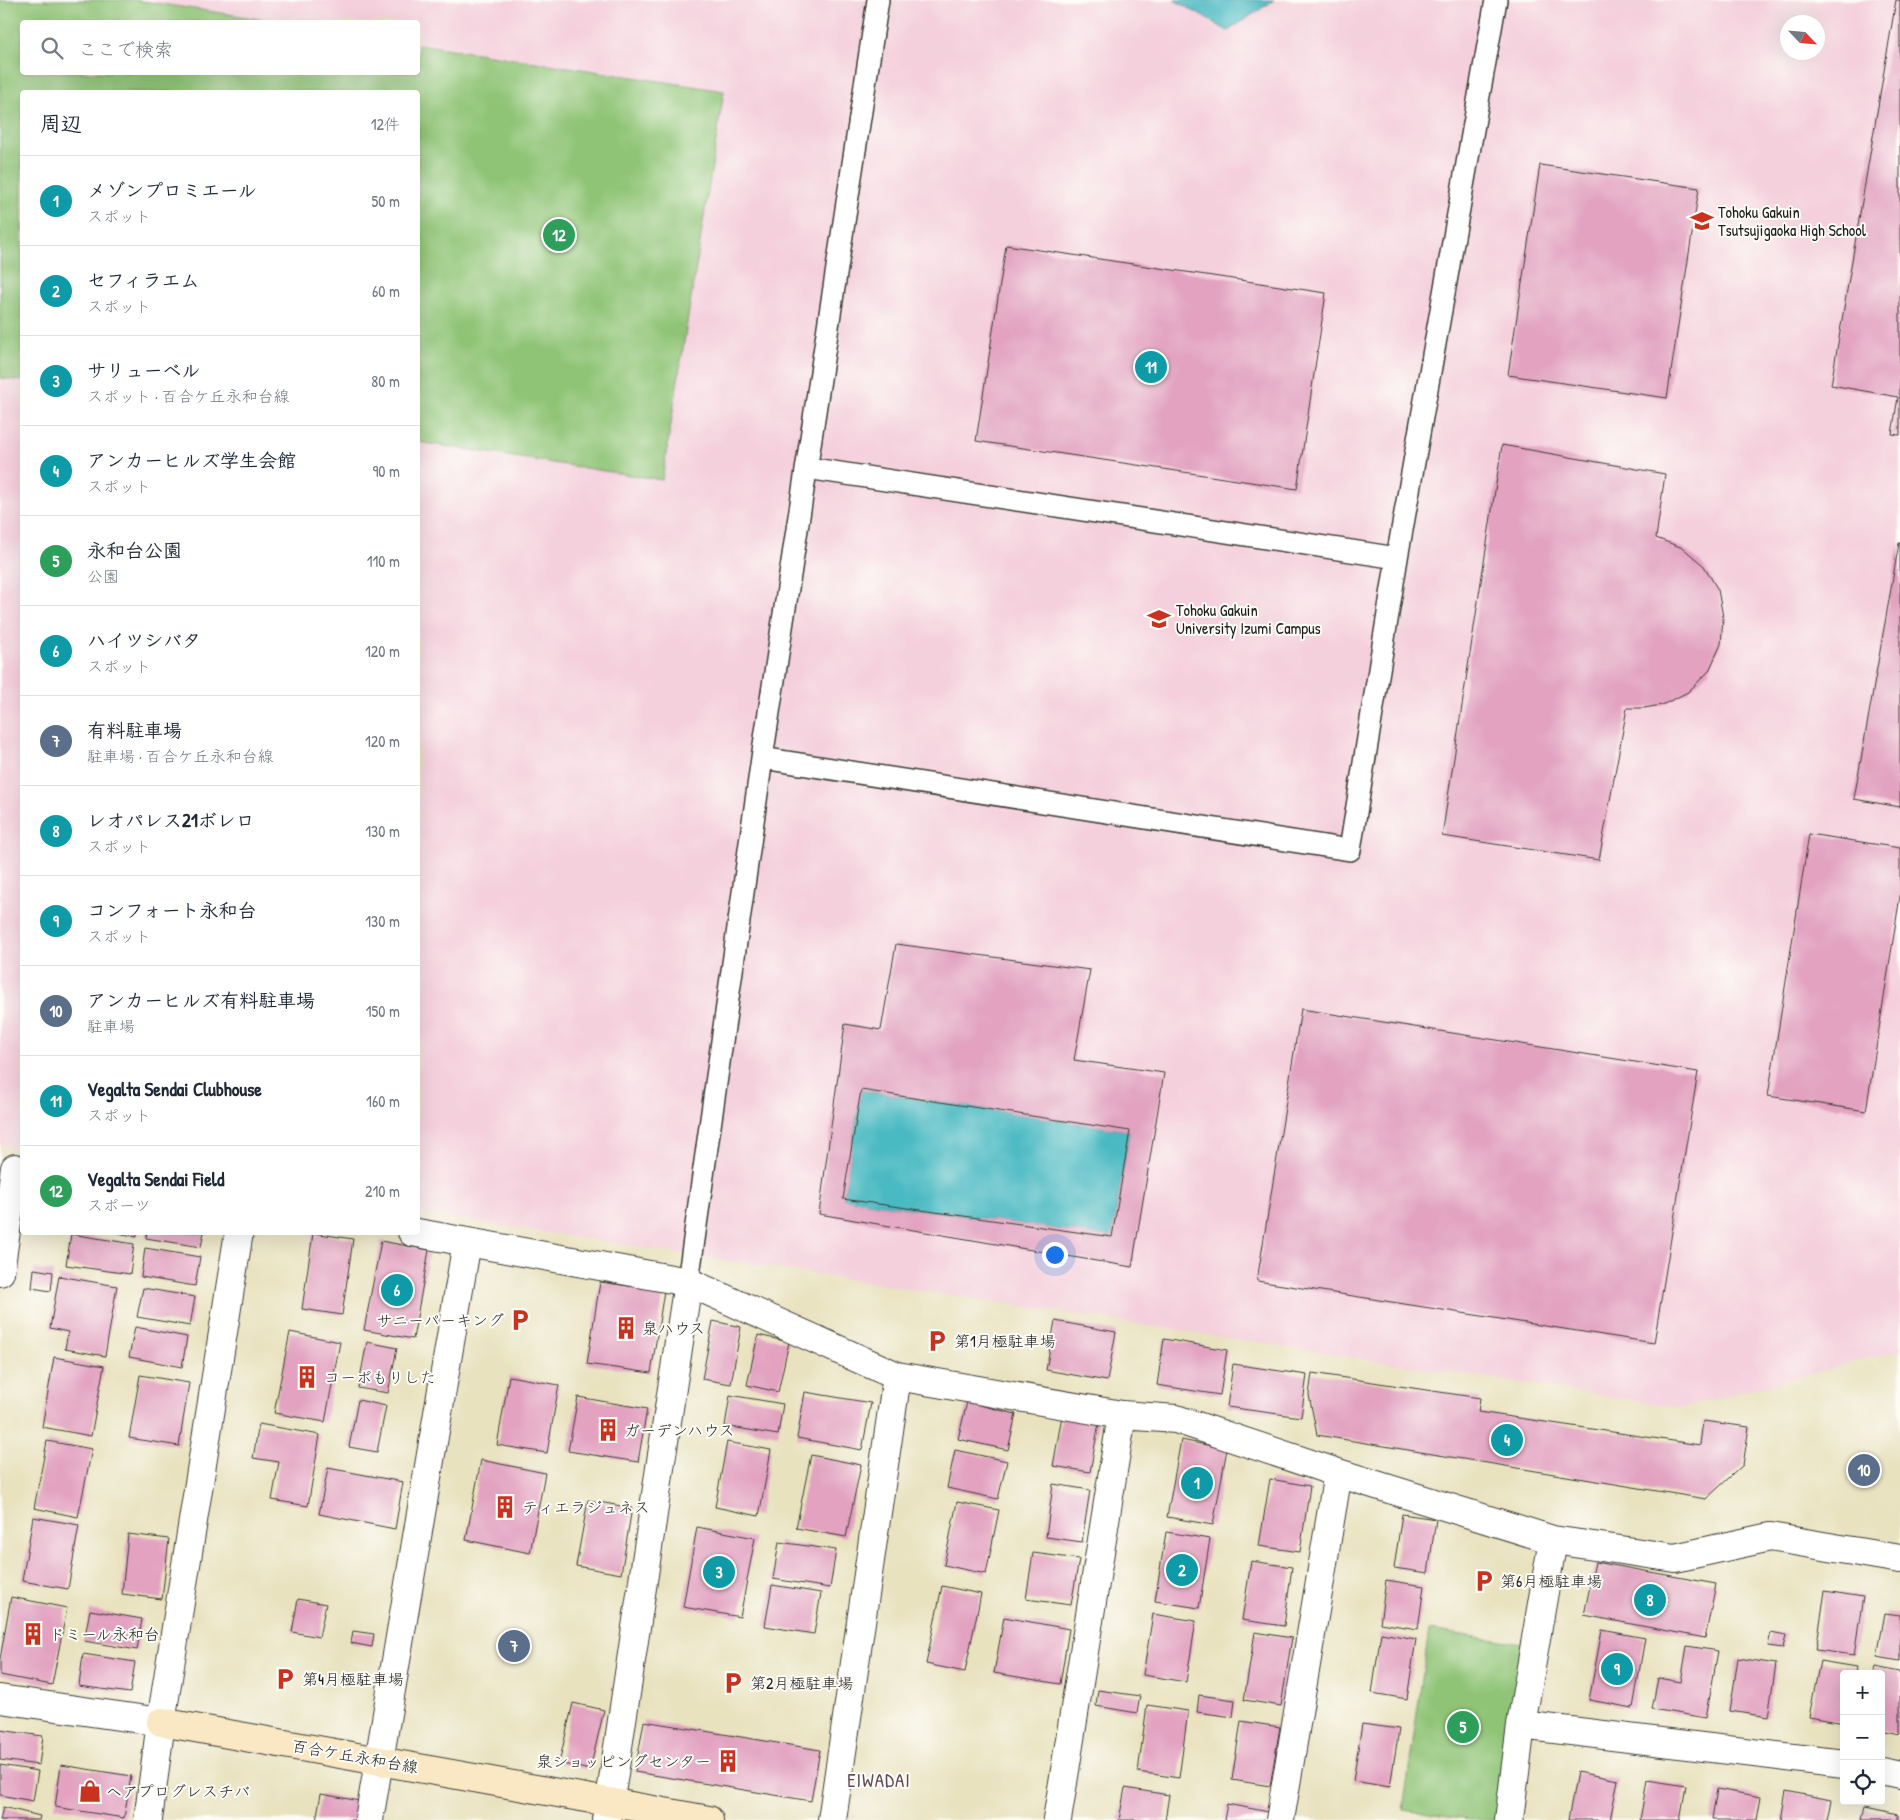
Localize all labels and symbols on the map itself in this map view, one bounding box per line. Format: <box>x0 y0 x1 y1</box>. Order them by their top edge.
north arrow <box>1780 15 1825 60</box>
place label: Tohoku Gakuin Tsutsujigaoka High School <box>1718 201 1867 241</box>
school or university icon: Tohoku Gakuin Tsutsujigaoka High School <box>1689 208 1715 234</box>
pin: 12 <box>543 216 575 254</box>
pin: 11 <box>1135 348 1167 386</box>
place label: Tohoku Gakuin University Izumi Campus <box>1176 599 1321 639</box>
school or university icon: Tohoku Gakuin University Izumi Campus <box>1146 606 1172 632</box>
your location <box>1042 1242 1068 1268</box>
pin: 6 <box>381 1271 413 1309</box>
parking icon: サニーパーキング <box>507 1307 533 1333</box>
place label: サニーパーキング <box>376 1309 504 1331</box>
building icon: 泉ハウス <box>613 1315 639 1341</box>
place label: 泉ハウス <box>642 1317 705 1339</box>
parking icon: 第1月極駐車場 <box>924 1328 950 1354</box>
place label: 第1月極駐車場 <box>954 1330 1056 1352</box>
building icon: コーポもりした <box>294 1364 320 1390</box>
place label: コーポもりした <box>324 1366 436 1388</box>
building icon: ガーデンハウス <box>595 1417 621 1443</box>
place label: ガーデンハウス <box>624 1419 734 1441</box>
pin: 4 <box>1491 1421 1523 1459</box>
pin: 10 <box>1848 1451 1880 1489</box>
pin: 1 <box>1181 1464 1213 1502</box>
building icon: ティエラジュネス <box>492 1494 518 1520</box>
place label: ティエラジュネス <box>522 1496 650 1518</box>
pin: 2 <box>1166 1551 1198 1589</box>
pin: 3 <box>703 1553 735 1591</box>
parking icon: 第6月極駐車場 <box>1471 1568 1497 1594</box>
place label: 第6月極駐車場 <box>1500 1570 1602 1592</box>
pin: 8 <box>1634 1581 1666 1619</box>
building icon: ドミール永和台 <box>20 1621 46 1647</box>
place label: ドミール永和台 <box>49 1623 160 1645</box>
pin: 7 <box>498 1627 530 1665</box>
pin: 9 <box>1601 1650 1633 1688</box>
parking icon: 第4月極駐車場 <box>272 1666 298 1692</box>
place label: 第4月極駐車場 <box>302 1668 404 1690</box>
parking icon: 第2月極駐車場 <box>720 1670 746 1696</box>
place label: 第2月極駐車場 <box>750 1672 854 1694</box>
pin: 5 <box>1447 1708 1479 1746</box>
street label: 百合ケ丘永和台線 <box>290 1734 420 1778</box>
building icon: 泉ショッピングセンター <box>715 1748 741 1774</box>
place label: 泉ショッピングセンター <box>536 1750 711 1772</box>
district label: EIWADAI <box>847 1767 911 1793</box>
shop icon: ヘアプログレスチバ <box>77 1778 103 1804</box>
place label: ヘアプログレスチバ <box>106 1780 250 1802</box>

